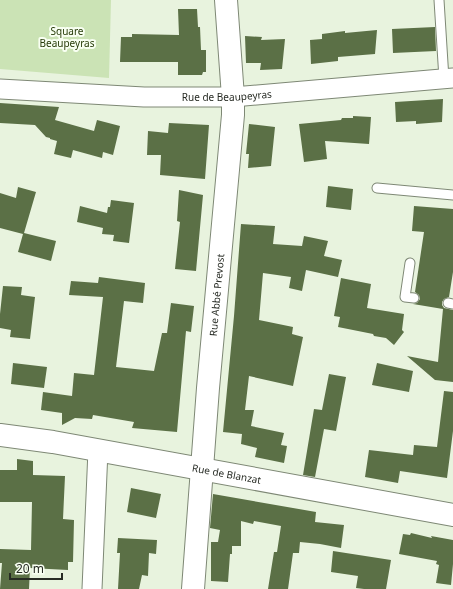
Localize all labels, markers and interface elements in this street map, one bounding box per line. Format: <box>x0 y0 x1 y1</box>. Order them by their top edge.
park label: Square Beaupeyras <box>40 24 95 50</box>
street label: Rue de Beaupeyras <box>182 87 272 104</box>
street label: Rue Abbé Prevost <box>206 253 227 337</box>
street label: Rue de Blanzat <box>191 461 263 487</box>
scale bar <box>10 555 62 581</box>
text: 20 m <box>16 560 44 577</box>

